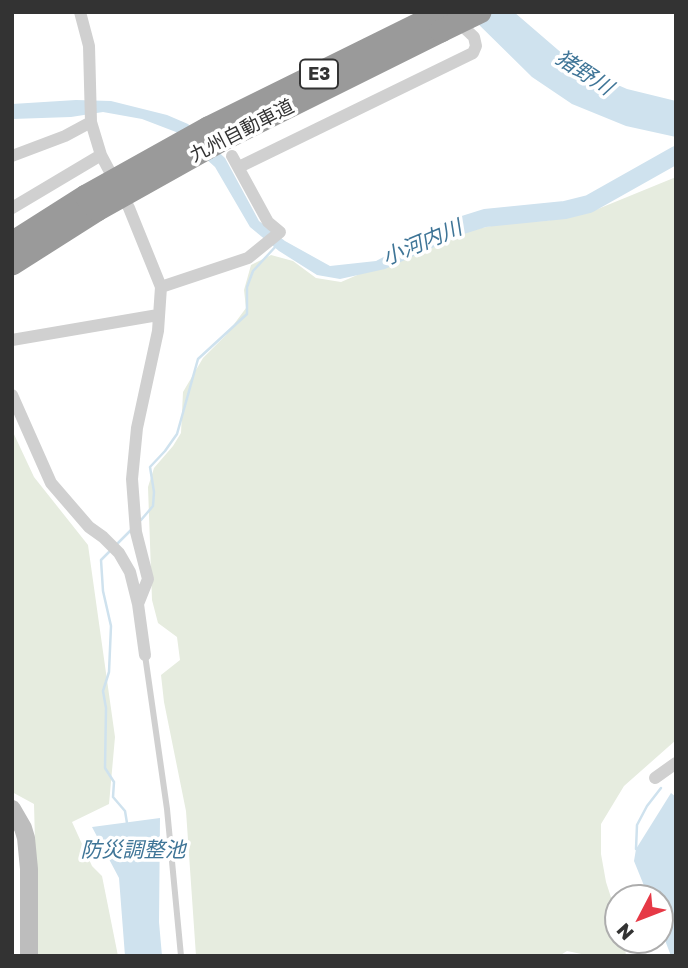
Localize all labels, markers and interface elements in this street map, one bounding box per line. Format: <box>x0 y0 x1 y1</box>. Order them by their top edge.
water label: 猪野川 <box>551 45 617 101</box>
road number: E3 <box>300 60 338 88</box>
street label: 九州自動車道 <box>186 95 298 167</box>
water label: 小河内川 <box>378 215 466 271</box>
water label: 防災調整池 <box>81 837 185 863</box>
north arrow <box>604 884 674 954</box>
text: N <box>611 919 638 945</box>

